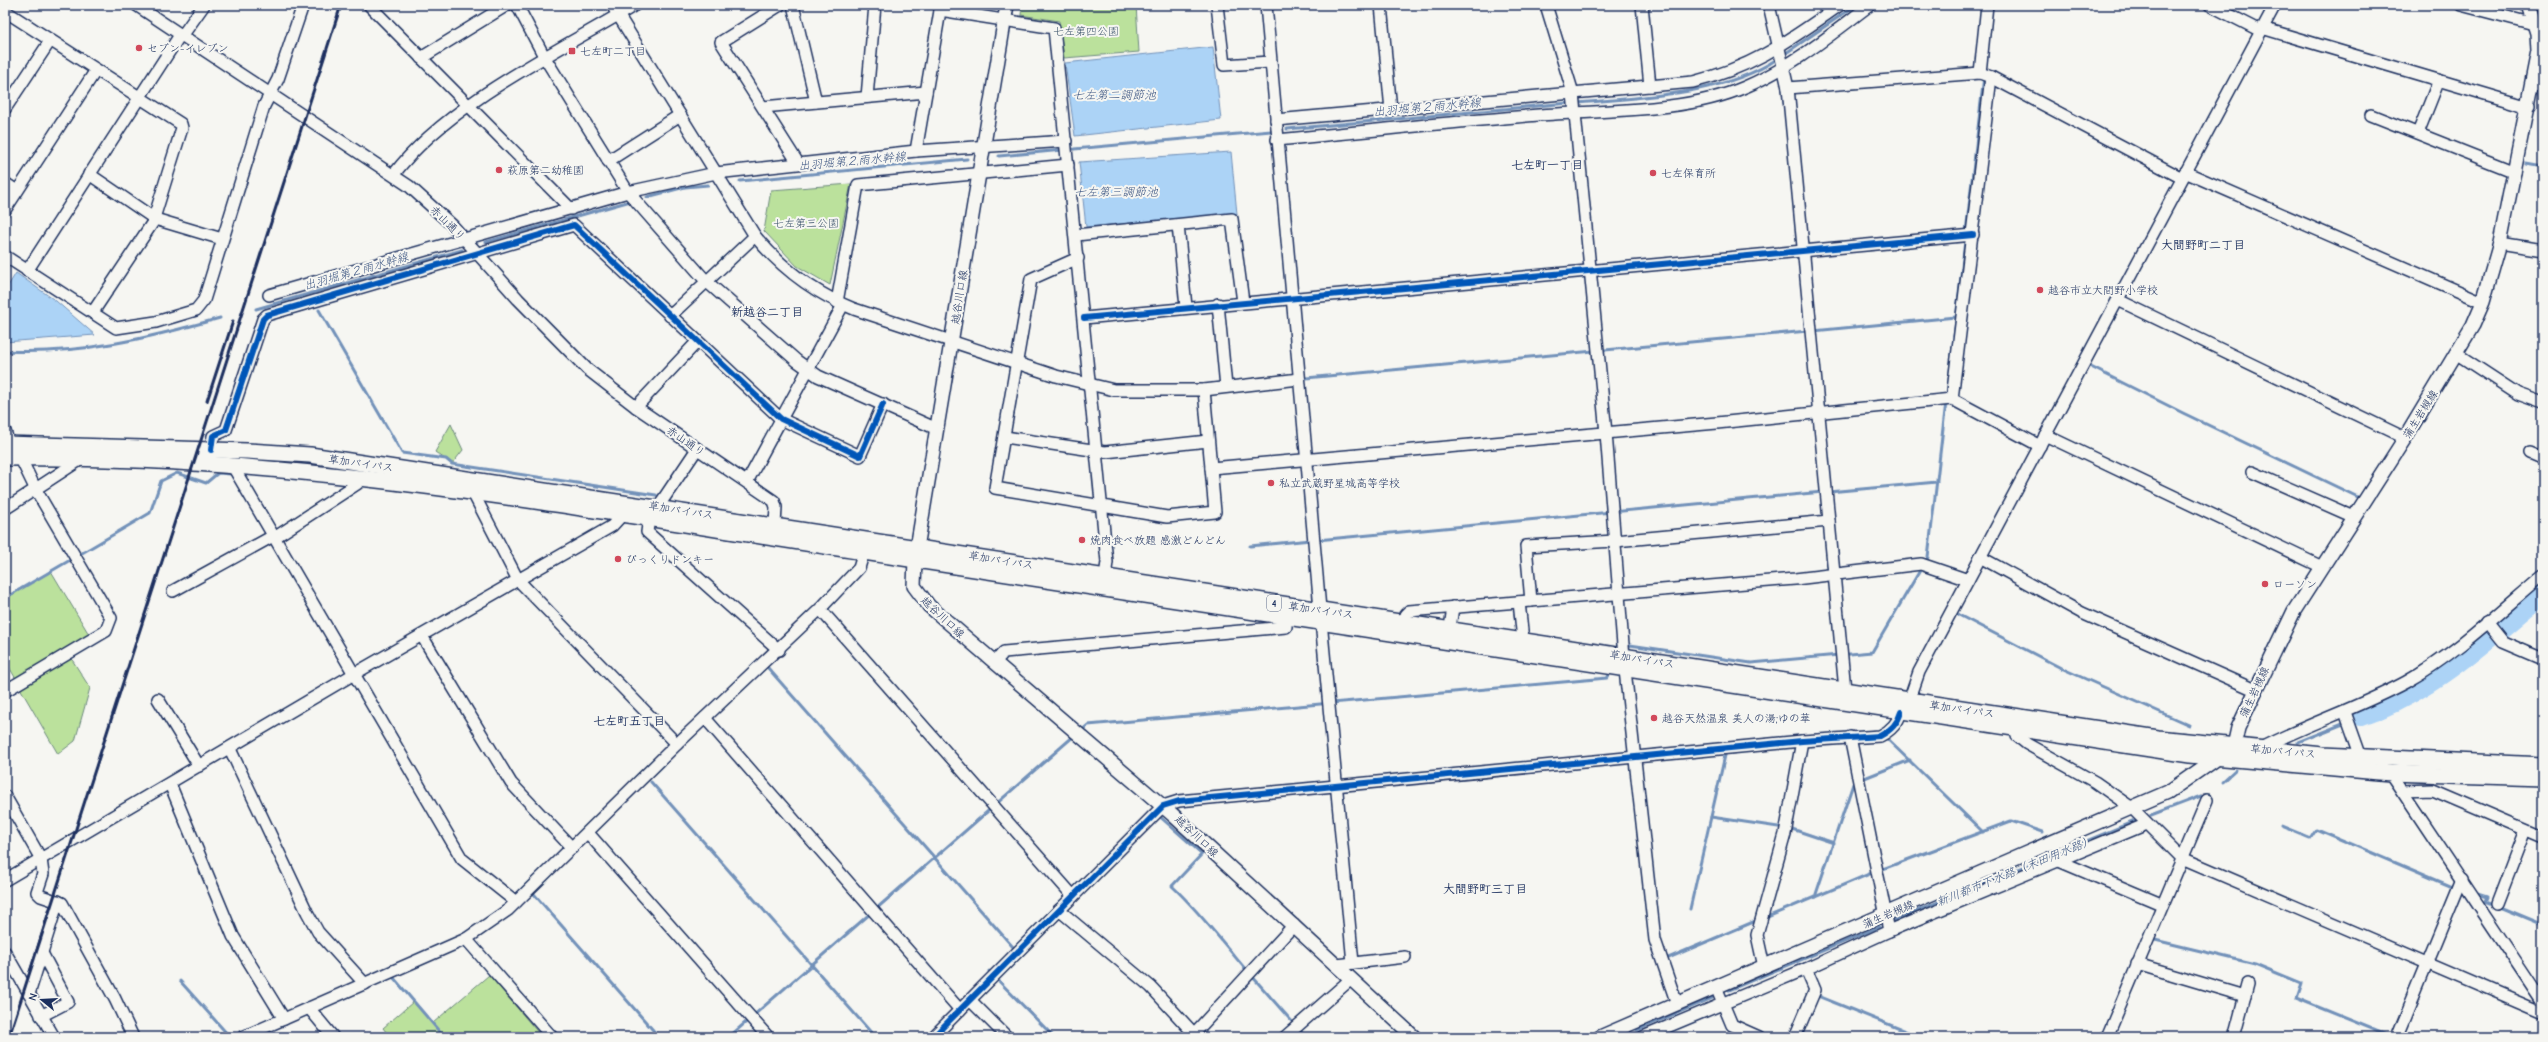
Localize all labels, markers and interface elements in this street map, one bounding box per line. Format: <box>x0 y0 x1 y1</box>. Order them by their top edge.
park label: 七左第四公園 <box>1053 25 1119 38</box>
place label: セブン-イレブン <box>147 42 228 55</box>
marker: セブン-イレブン <box>134 43 144 53</box>
place label: 七左町二丁目 <box>580 45 646 58</box>
marker: 七左町二丁目 <box>567 46 577 56</box>
water label: 七左第二調節池 <box>1072 88 1157 102</box>
water label: 出羽堀第２雨水幹線 <box>1373 95 1482 119</box>
water label: 出羽堀第２雨水幹線 <box>798 149 907 173</box>
district label: 七左町一丁目 <box>1511 158 1583 172</box>
place label: 萩原第二幼稚園 <box>507 164 584 177</box>
marker: 萩原第二幼稚園 <box>494 165 504 175</box>
place label: 七左保育所 <box>1661 167 1716 180</box>
marker: 七左保育所 <box>1648 168 1658 178</box>
water label: 七左第三調節池 <box>1074 185 1159 199</box>
street label: 赤山通り <box>427 203 468 244</box>
park label: 七左第三公園 <box>773 217 839 230</box>
district label: 大間野町二丁目 <box>2161 238 2245 252</box>
water label: 出羽堀第２雨水幹線 <box>302 249 411 293</box>
street label: 越谷川口線 <box>949 269 970 325</box>
place label: 越谷市立大間野小学校 <box>2048 284 2158 297</box>
marker: 越谷市立大間野小学校 <box>2035 285 2045 295</box>
district label: 新越谷二丁目 <box>731 305 803 319</box>
street label: 蒲生岩槻線 <box>2400 387 2441 441</box>
street label: 赤山通り <box>664 423 707 459</box>
street label: 草加バイパス <box>327 452 394 475</box>
place label: 私立武蔵野星城高等学校 <box>1279 477 1400 490</box>
marker: 私立武蔵野星城高等学校 <box>1266 478 1276 488</box>
street label: 草加バイパス <box>647 499 714 522</box>
place label: 焼肉食べ放題 感激どんどん <box>1090 534 1226 547</box>
marker: 焼肉食べ放題 感激どんどん <box>1077 535 1087 545</box>
street label: 草加バイパス <box>967 549 1034 572</box>
place label: びっくりドンキー <box>626 553 714 566</box>
marker: びっくりドンキー <box>613 554 623 564</box>
place label: ローソン <box>2273 578 2317 591</box>
marker: ローソン <box>2260 579 2270 589</box>
street label: 越谷川口線 <box>918 594 967 641</box>
road number: 4 <box>1267 595 1281 611</box>
street label: 草加バイパス <box>1287 599 1354 622</box>
street label: 草加バイパス <box>1608 648 1675 671</box>
street label: 蒲生岩槻線 <box>2237 665 2272 720</box>
street label: 草加バイパス <box>1928 698 1995 721</box>
place label: 越谷天然温泉 美人の湯;ゆの華 <box>1662 712 1811 725</box>
marker: 越谷天然温泉 美人の湯;ゆの華 <box>1649 713 1659 723</box>
district label: 七左町五丁目 <box>593 714 665 728</box>
street label: 草加バイパス <box>2250 742 2316 761</box>
street label: 越谷川口線 <box>1172 813 1221 860</box>
water label: 新川都市下水路（末田用水路） <box>1934 833 2096 909</box>
district label: 大間野町三丁目 <box>1443 882 1527 896</box>
street label: 蒲生岩槻線 <box>1860 898 1916 931</box>
north arrow <box>22 980 62 1020</box>
text: N <box>26 992 40 1002</box>

